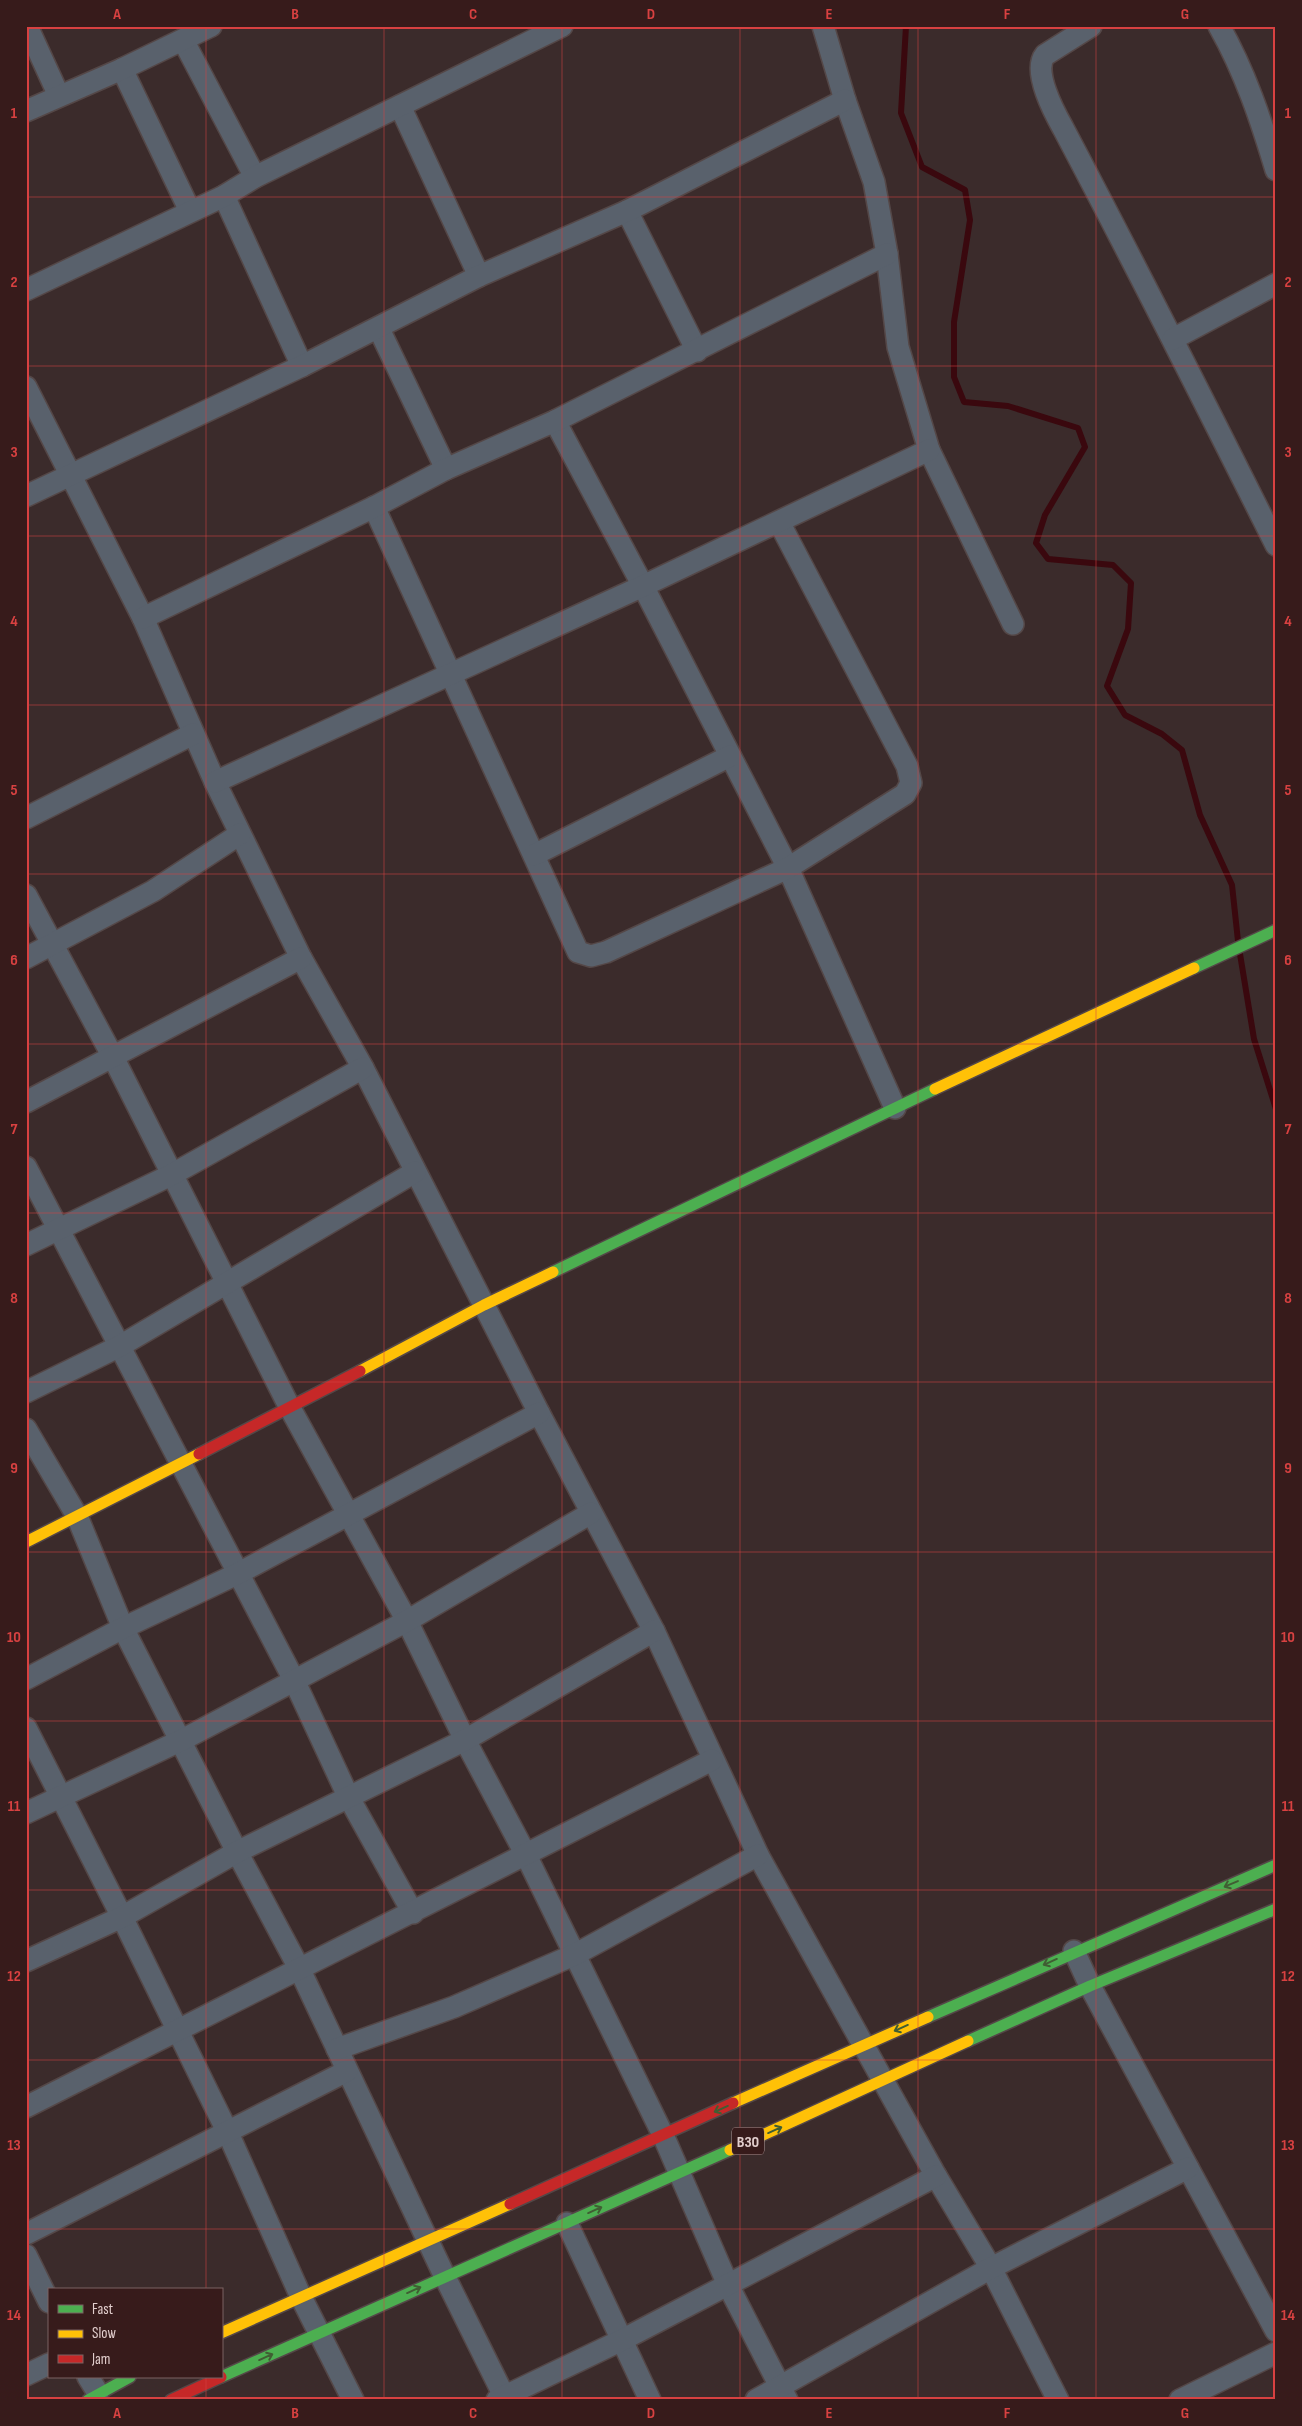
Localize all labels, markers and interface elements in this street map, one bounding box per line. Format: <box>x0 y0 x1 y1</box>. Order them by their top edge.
text: A <box>112 5 121 24</box>
text: B <box>291 5 299 24</box>
text: C <box>469 5 477 24</box>
text: D <box>647 5 655 24</box>
text: E <box>826 5 833 24</box>
text: F <box>1004 5 1011 24</box>
text: G <box>1181 5 1189 24</box>
text: 1 <box>11 104 18 123</box>
text: 1 <box>1285 104 1292 123</box>
text: 2 <box>10 273 18 292</box>
text: 2 <box>1284 273 1292 292</box>
text: 3 <box>10 443 18 462</box>
text: 3 <box>1284 443 1292 462</box>
text: 4 <box>10 612 18 631</box>
text: 4 <box>1284 612 1292 631</box>
text: 5 <box>10 781 18 800</box>
text: 5 <box>1284 781 1292 800</box>
text: 6 <box>10 951 18 970</box>
text: 6 <box>1284 951 1292 970</box>
text: 7 <box>11 1120 18 1139</box>
text: 7 <box>1285 1120 1292 1139</box>
text: 8 <box>10 1289 18 1308</box>
text: 8 <box>1284 1289 1292 1308</box>
text: 9 <box>10 1459 18 1478</box>
text: 9 <box>1284 1459 1292 1478</box>
text: 10 <box>7 1628 21 1647</box>
text: 10 <box>1281 1628 1295 1647</box>
text: 11 <box>8 1797 21 1816</box>
text: 11 <box>1282 1797 1295 1816</box>
one-way arrow <box>1224 1879 1239 1889</box>
one-way arrow <box>1043 1958 1058 1968</box>
text: 12 <box>7 1967 21 1986</box>
text: 12 <box>1281 1967 1295 1986</box>
one-way arrow <box>894 2024 909 2034</box>
one-way arrow <box>714 2105 729 2115</box>
one-way arrow <box>767 2124 782 2134</box>
road number: B30 <box>732 2128 764 2154</box>
text: 13 <box>7 2136 21 2155</box>
text: 13 <box>1281 2136 1295 2155</box>
one-way arrow <box>587 2205 602 2215</box>
one-way arrow <box>406 2285 421 2295</box>
legend <box>48 2288 222 2378</box>
text: Fast <box>92 2300 114 2319</box>
text: 14 <box>7 2306 21 2325</box>
text: 14 <box>1281 2306 1295 2325</box>
text: Slow <box>92 2324 116 2343</box>
text: Jam <box>91 2350 110 2369</box>
one-way arrow <box>258 2352 273 2361</box>
text: A <box>112 2404 121 2423</box>
text: B <box>291 2404 299 2423</box>
text: C <box>469 2404 477 2423</box>
text: D <box>647 2404 655 2423</box>
text: E <box>826 2404 833 2423</box>
text: F <box>1004 2404 1011 2423</box>
text: G <box>1181 2404 1189 2423</box>

